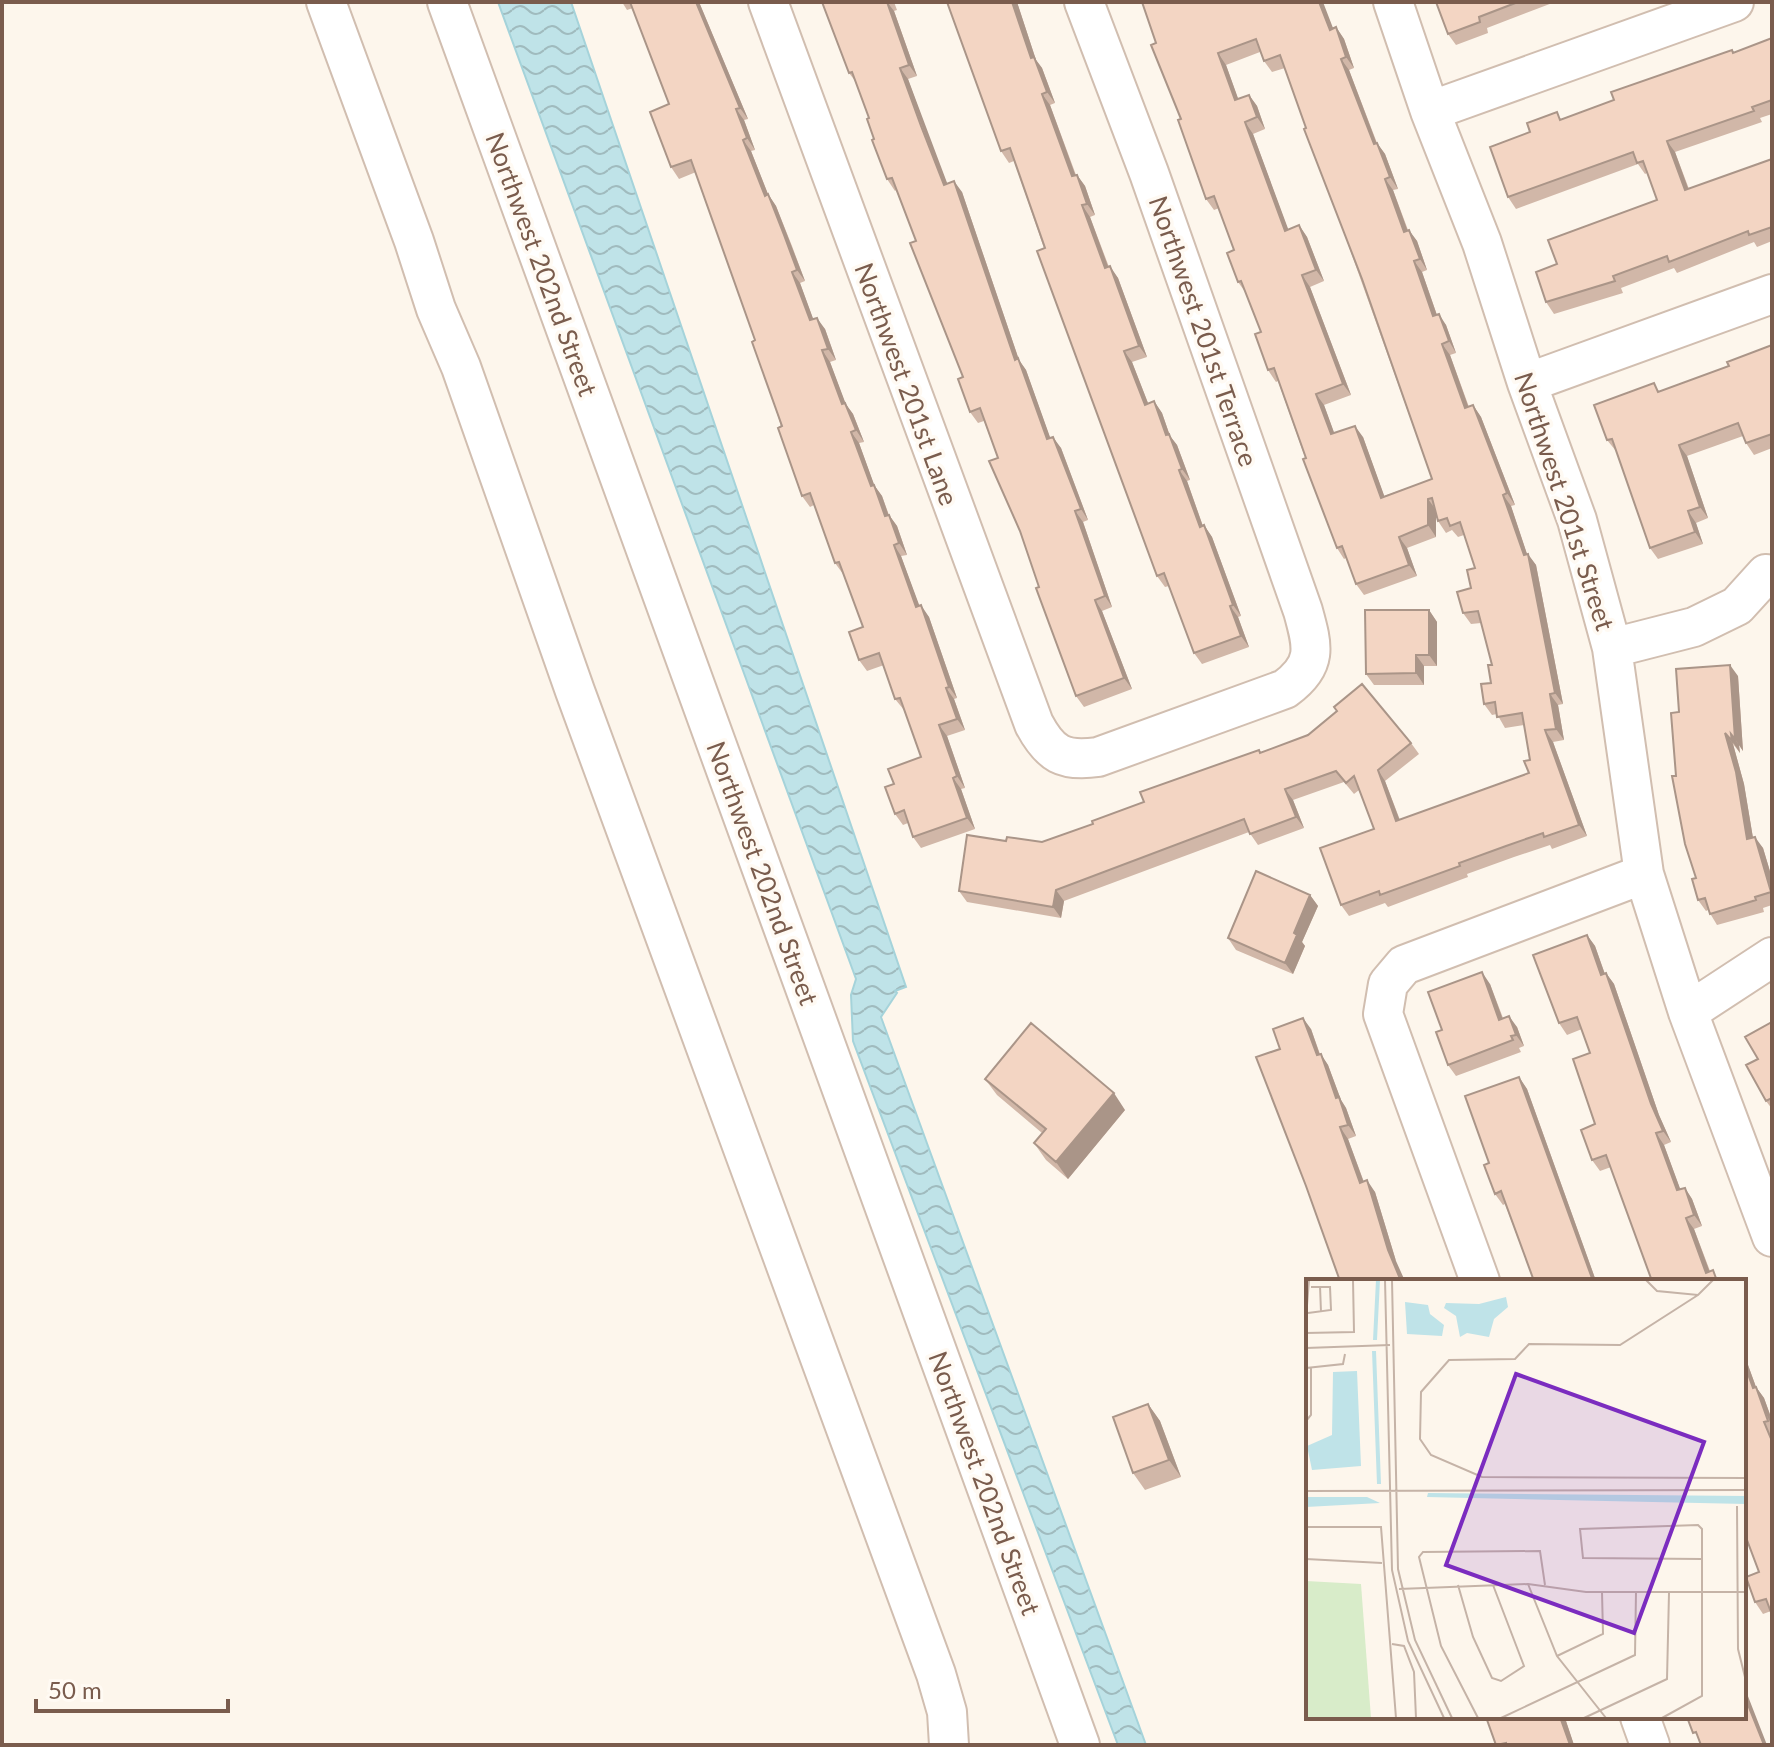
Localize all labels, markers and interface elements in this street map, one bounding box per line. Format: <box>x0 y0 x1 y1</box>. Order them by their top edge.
street label: Northwest 202nd Street <box>479 128 605 401</box>
street label: Northwest 201st Terrace <box>1143 192 1265 470</box>
street label: Northwest 201st Lane <box>848 258 966 510</box>
street label: Northwest 201st Street <box>1508 368 1622 635</box>
street label: Northwest 202nd Street <box>700 737 826 1010</box>
inset map <box>1306 1279 1746 1719</box>
street label: Northwest 202nd Street <box>922 1347 1048 1620</box>
scale bar <box>36 1663 228 1713</box>
text: 50 m <box>48 1675 102 1704</box>

